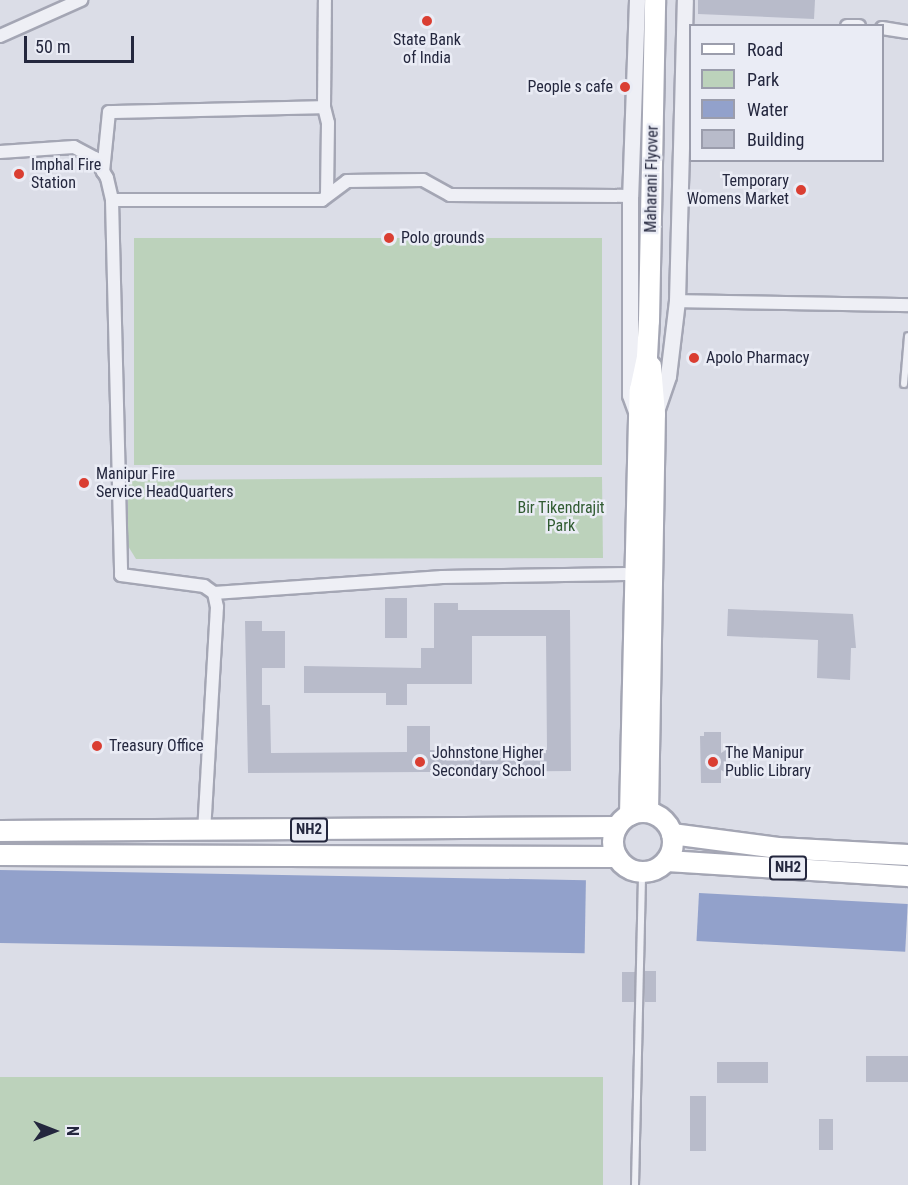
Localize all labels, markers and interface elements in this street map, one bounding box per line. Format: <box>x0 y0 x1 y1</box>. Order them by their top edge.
marker: State Bank of India <box>420 14 434 28</box>
scale bar <box>27 24 136 62</box>
legend <box>689 24 884 162</box>
place label: State Bank of India <box>393 30 461 68</box>
text: 50 m <box>35 36 70 57</box>
text: Road <box>747 39 783 60</box>
text: Park <box>747 69 779 90</box>
place label: People s cafe <box>528 77 613 97</box>
marker: People s cafe <box>618 80 632 94</box>
text: Water <box>747 99 788 120</box>
street label: Maharani Flyover <box>641 125 663 233</box>
text: Building <box>747 129 804 150</box>
place label: Imphal Fire Station <box>31 155 101 193</box>
marker: Imphal Fire Station <box>12 167 26 181</box>
place label: Temporary Womens Market <box>687 171 789 209</box>
marker: Temporary Womens Market <box>794 183 808 197</box>
place label: Polo grounds <box>401 228 485 248</box>
marker: Polo grounds <box>382 231 396 245</box>
place label: Apolo Pharmacy <box>706 348 809 368</box>
marker: Apolo Pharmacy <box>687 351 701 365</box>
place label: Manipur Fire Service HeadQuarters <box>96 464 234 502</box>
marker: Manipur Fire Service HeadQuarters <box>77 476 91 490</box>
park label: Bir Tikendrajit Park <box>517 498 605 536</box>
place label: Treasury Office <box>109 736 203 756</box>
marker: Treasury Office <box>90 739 104 753</box>
place label: Johnstone Higher Secondary School <box>432 743 545 781</box>
place label: The Manipur Public Library <box>725 743 811 781</box>
marker: Johnstone Higher Secondary School <box>413 755 427 769</box>
marker: The Manipur Public Library <box>706 755 720 769</box>
road number: NH2 <box>290 818 328 842</box>
road number: NH2 <box>768 856 808 880</box>
north arrow <box>24 1101 84 1161</box>
text: N <box>63 1126 82 1136</box>

